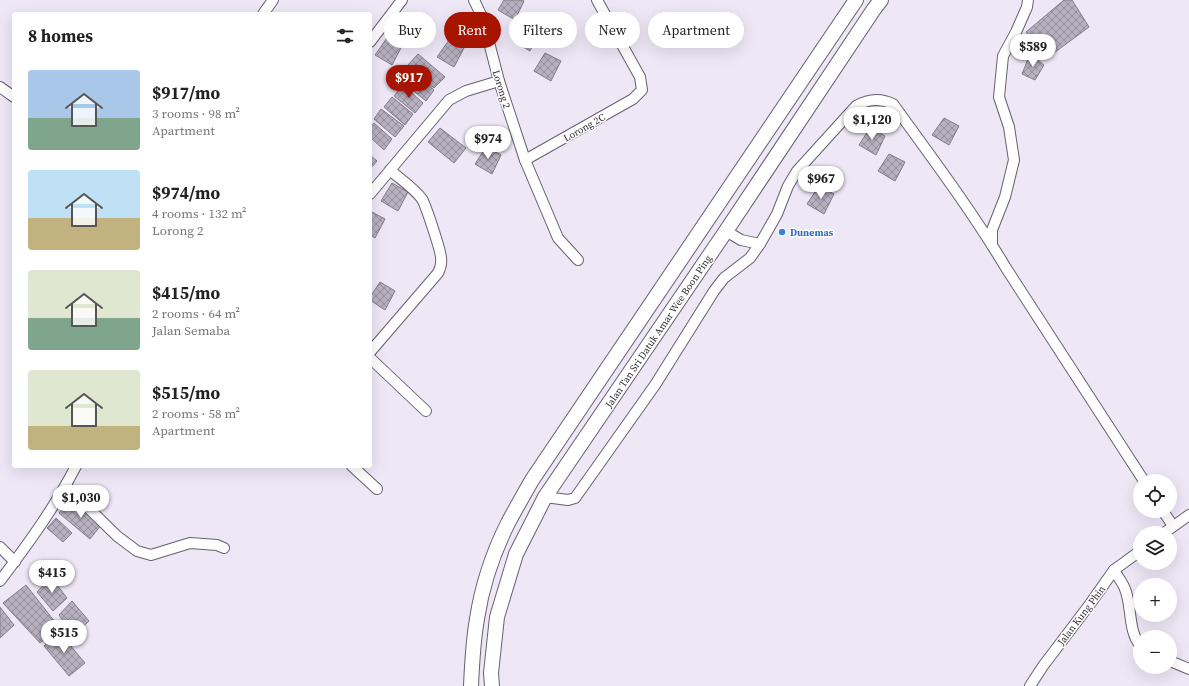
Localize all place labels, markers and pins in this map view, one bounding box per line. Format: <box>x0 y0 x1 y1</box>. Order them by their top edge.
pin: $589 <box>1009 34 1057 68</box>
pin: $917 <box>385 65 433 99</box>
pin: $1,120 <box>839 107 905 141</box>
pin: $974 <box>464 126 512 160</box>
pin: $967 <box>797 166 845 200</box>
place label: Dunemas <box>790 226 834 239</box>
marker: Dunemas <box>777 227 787 237</box>
pin: $1,030 <box>48 485 114 519</box>
pin: $415 <box>28 560 76 594</box>
pin: $515 <box>40 620 88 654</box>

